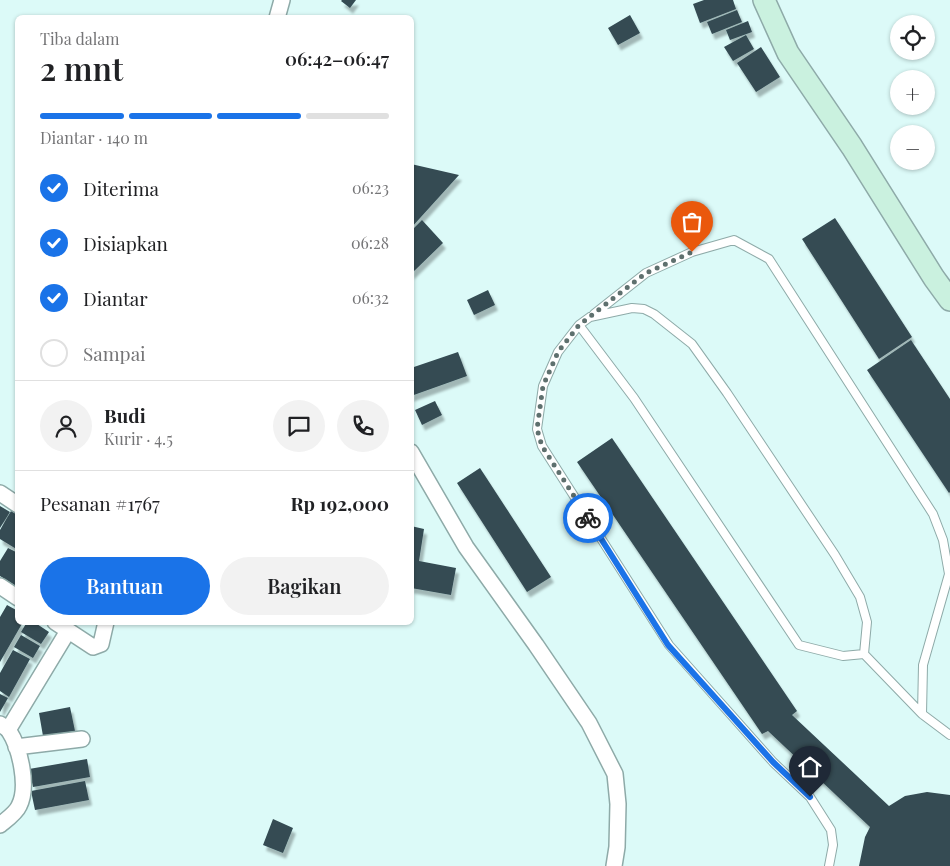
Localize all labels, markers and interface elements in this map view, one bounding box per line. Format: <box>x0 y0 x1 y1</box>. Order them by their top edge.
map controls <box>890 15 935 170</box>
button: locate <box>890 15 935 60</box>
text: Tiba dalam <box>40 28 119 49</box>
text: 06:42–06:47 <box>285 45 389 71</box>
text: 2 mnt <box>40 46 123 89</box>
button: + <box>890 70 935 115</box>
button: − <box>890 125 935 170</box>
text: Diantar · 140 m <box>40 127 148 148</box>
icon: check <box>40 174 68 202</box>
text: Diterima <box>83 175 159 201</box>
text: 06:23 <box>352 177 389 198</box>
pin <box>671 201 713 252</box>
icon: bag <box>678 208 706 236</box>
icon: check <box>40 229 68 257</box>
text: Disiapkan <box>83 230 168 256</box>
text: 06:28 <box>351 232 389 253</box>
icon: check <box>40 284 68 312</box>
text: Diantar <box>83 285 148 311</box>
text: 06:32 <box>352 287 389 308</box>
text: Sampai <box>83 340 146 366</box>
button: person <box>40 400 92 452</box>
button: chat <box>273 400 325 452</box>
button: phone <box>337 400 389 452</box>
text: Budi <box>104 402 146 428</box>
text: Kurir · 4.5 <box>104 428 173 449</box>
text: Pesanan #1767 <box>40 490 160 516</box>
text: Rp 192,000 <box>290 490 389 516</box>
courier <box>563 493 613 543</box>
icon: bike <box>574 504 602 532</box>
button: Bantuan <box>40 557 210 615</box>
button: Bagikan <box>220 557 389 615</box>
pin <box>789 746 831 797</box>
icon: home <box>796 753 824 781</box>

